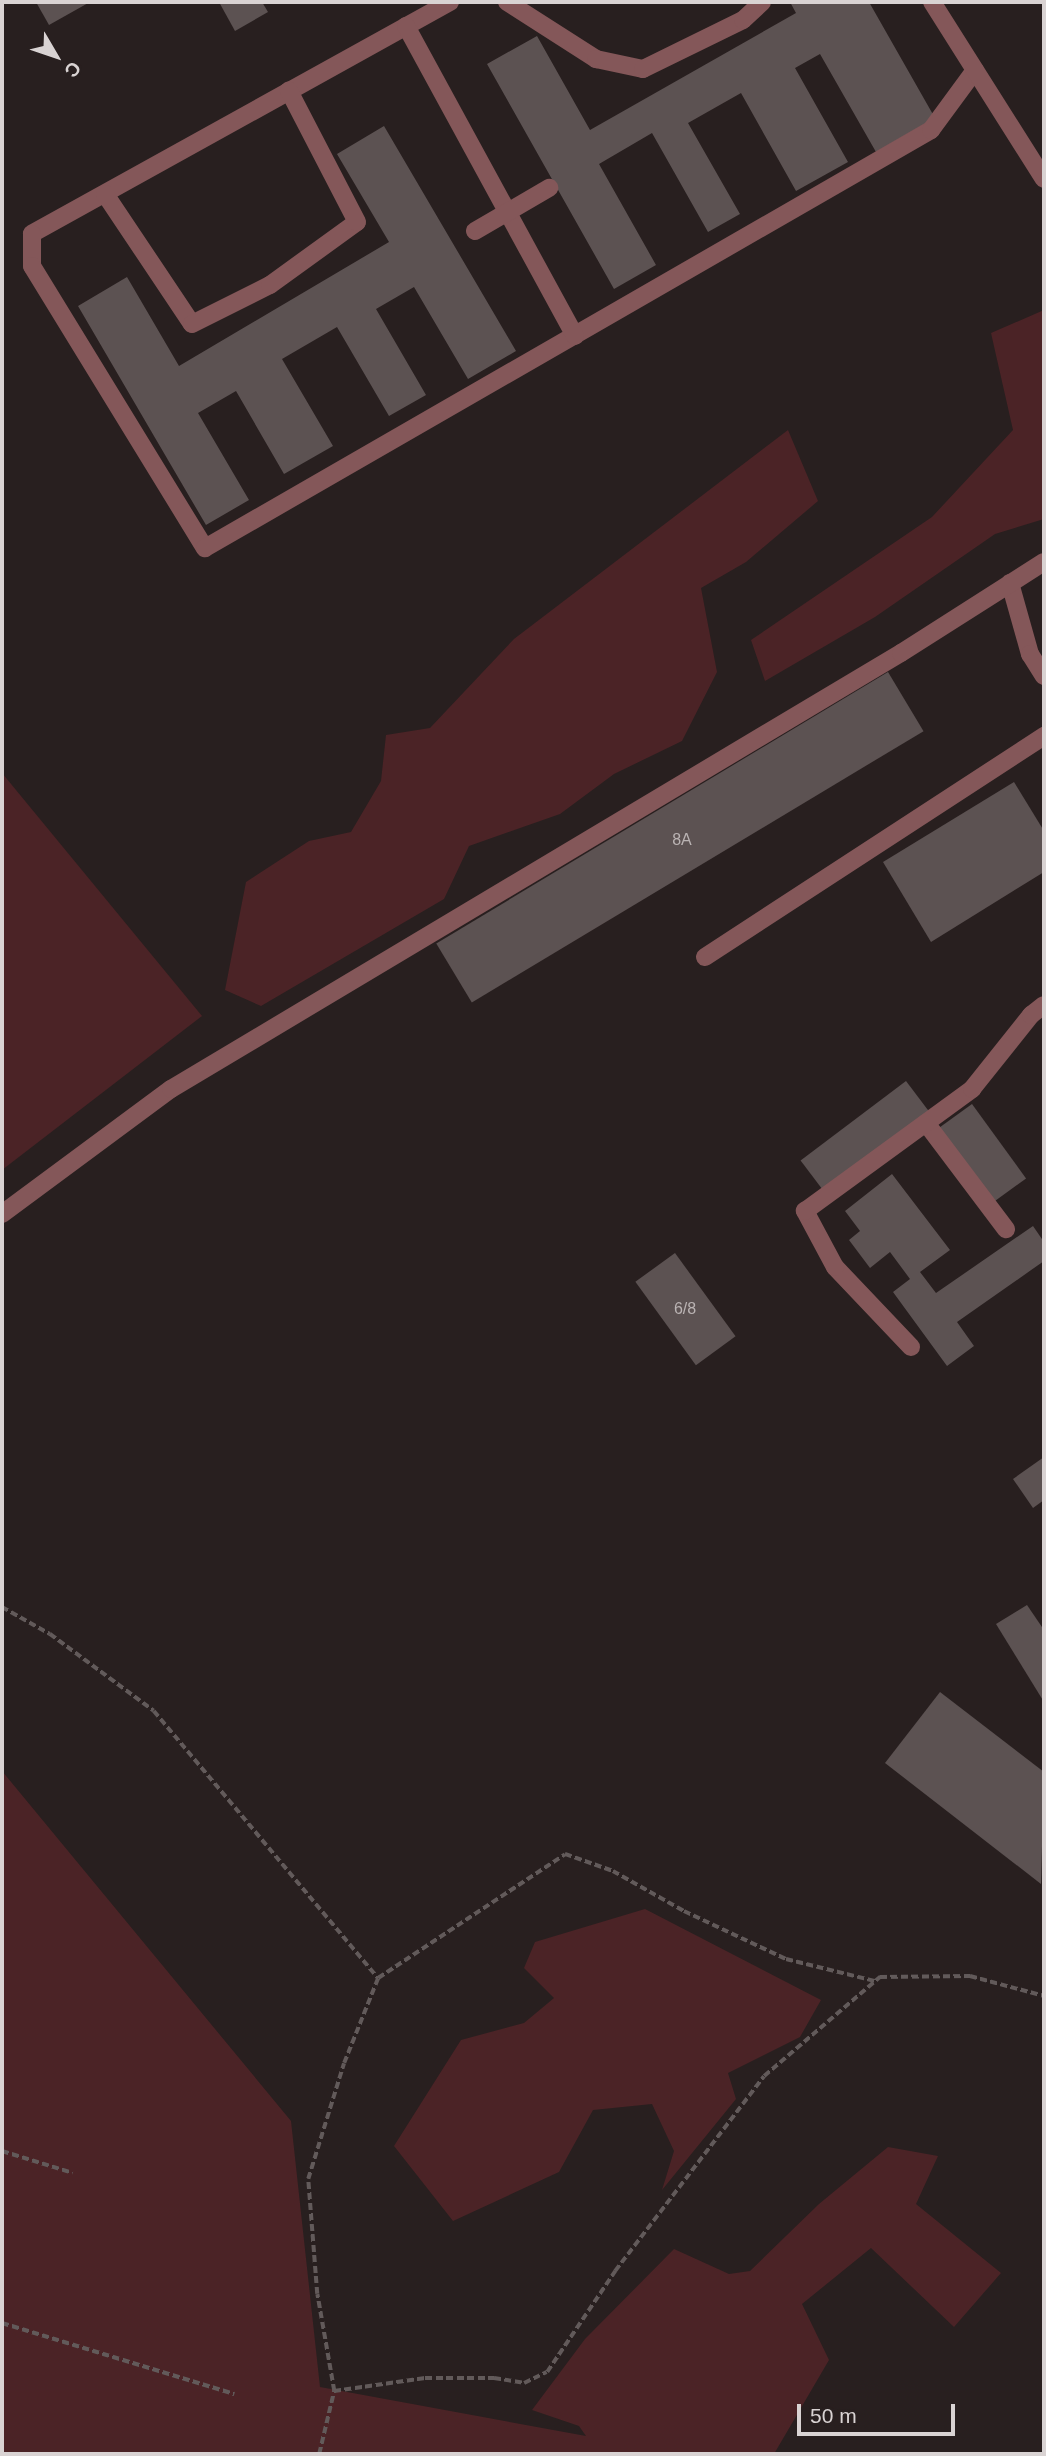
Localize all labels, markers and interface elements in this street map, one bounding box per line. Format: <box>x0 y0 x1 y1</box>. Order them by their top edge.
north arrow <box>21 21 91 91</box>
text: С <box>60 58 85 81</box>
house number: 8А <box>672 830 692 850</box>
house number: 6/8 <box>674 1299 696 1319</box>
scale bar <box>801 2390 958 2434</box>
text: 50 m <box>810 2404 857 2427</box>

